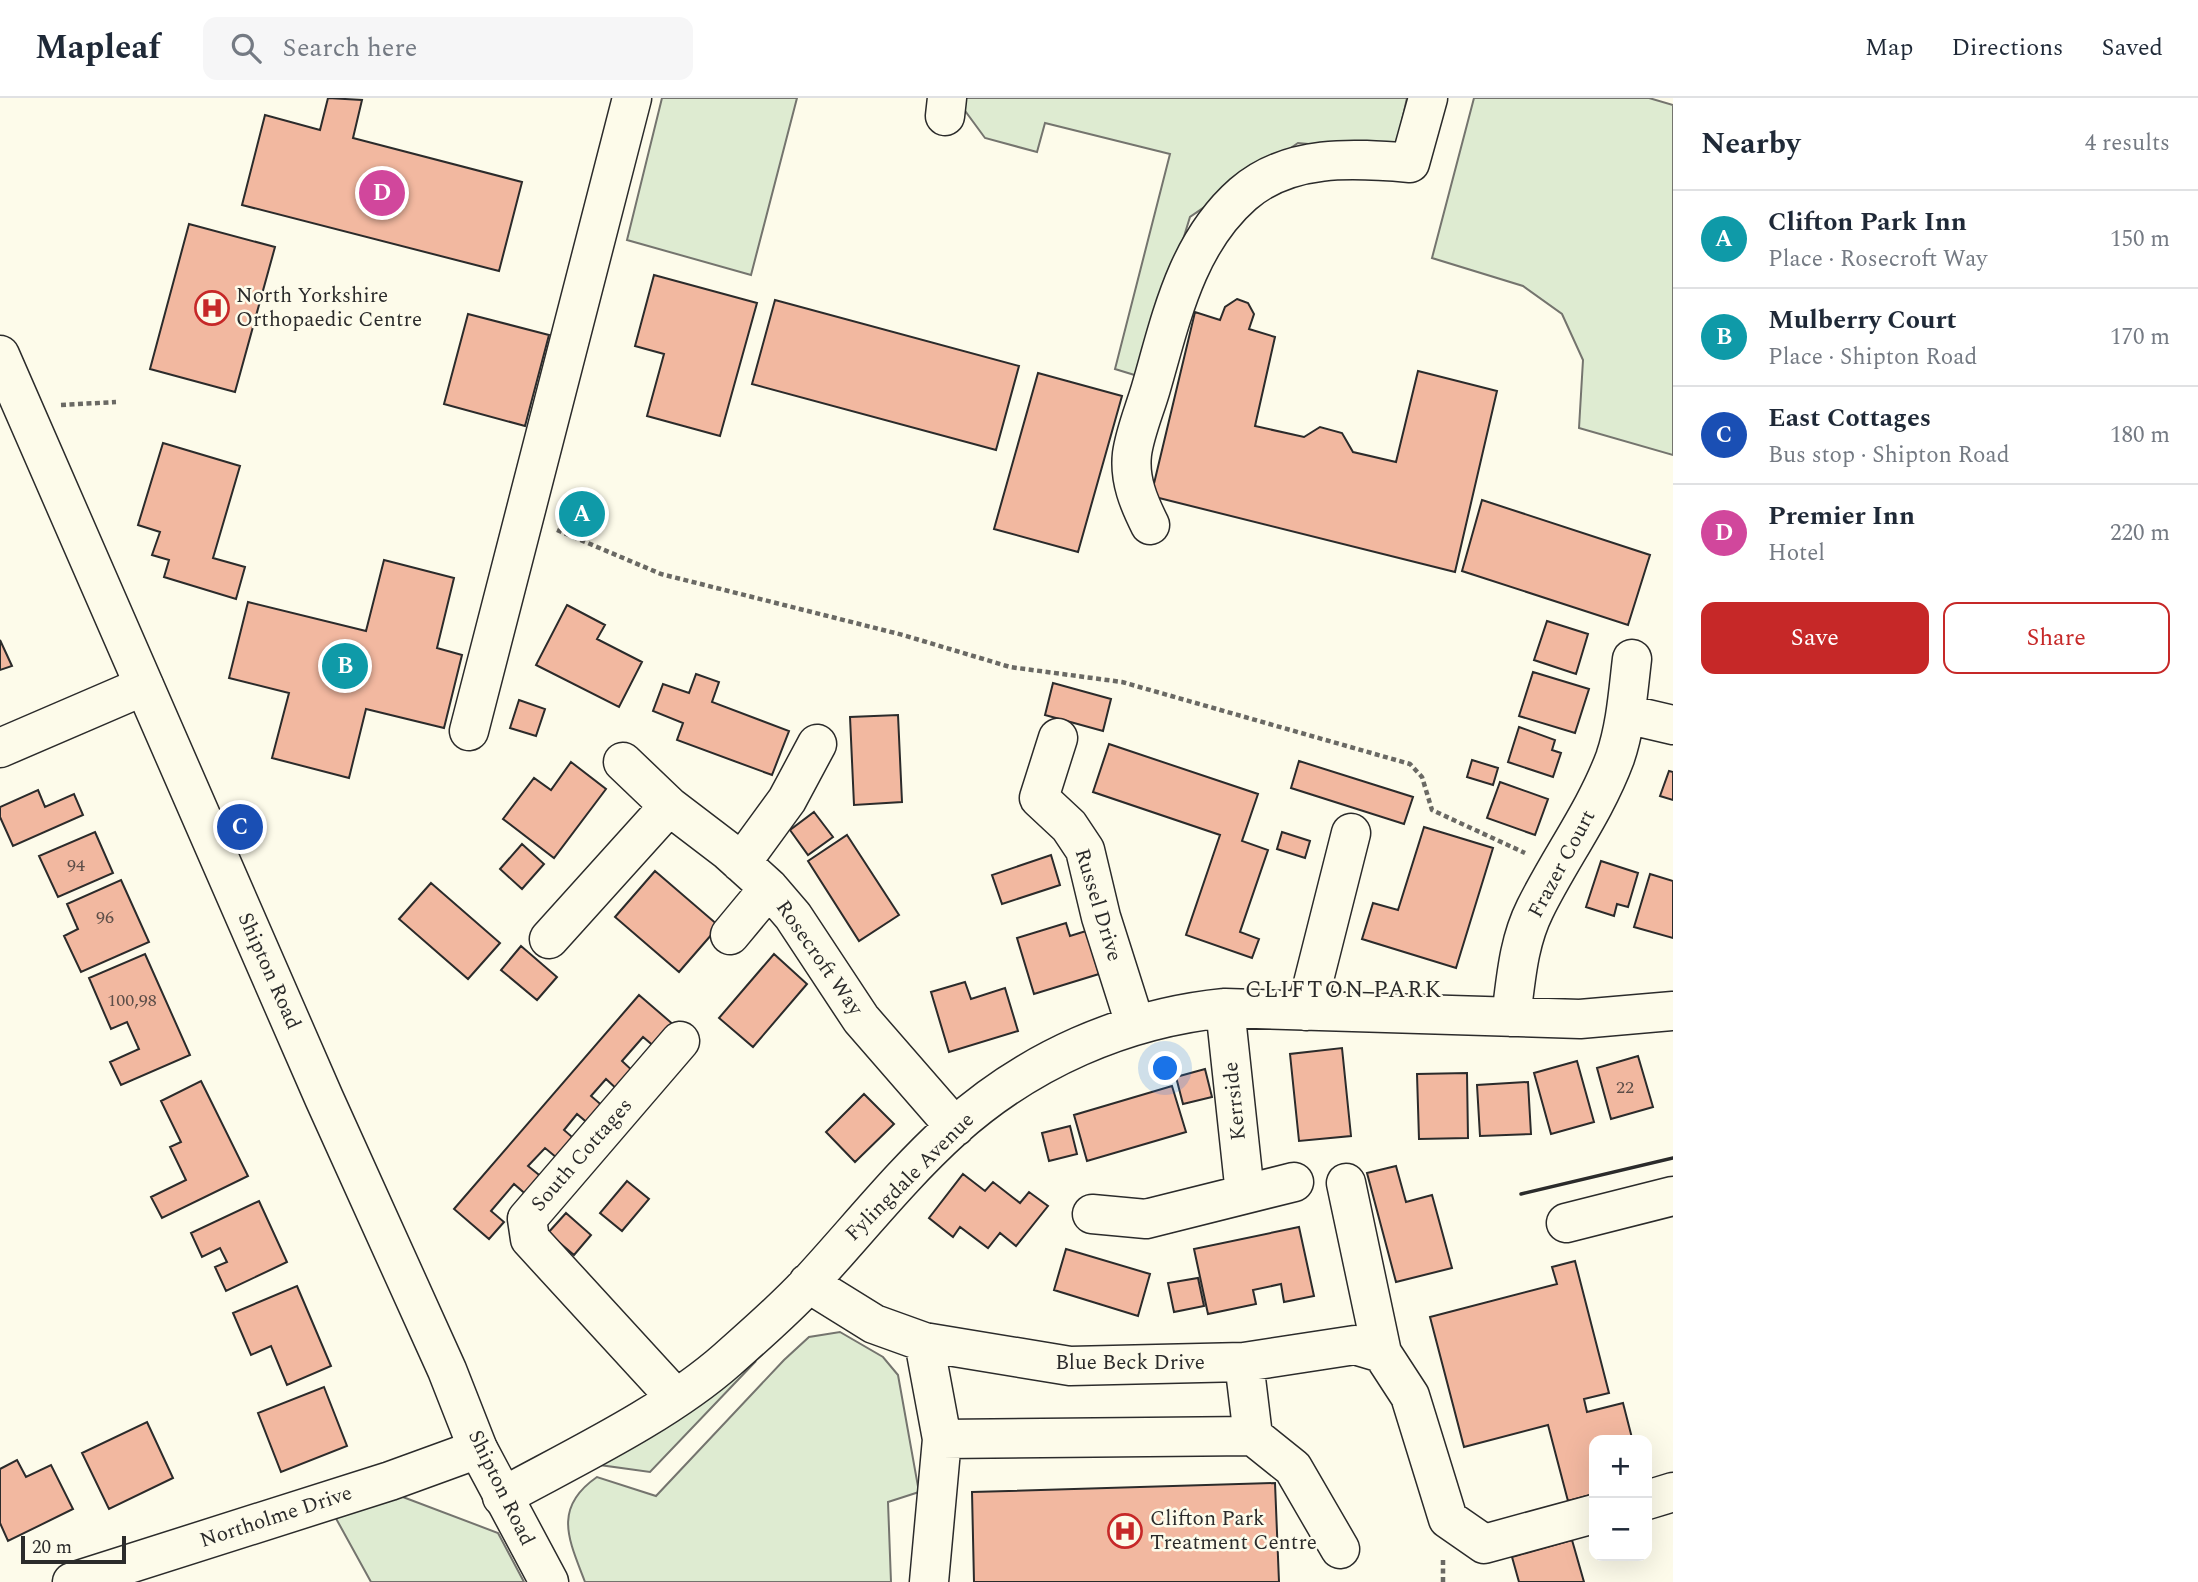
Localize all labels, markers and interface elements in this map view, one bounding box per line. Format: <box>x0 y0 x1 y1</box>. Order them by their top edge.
search box <box>203 17 693 80</box>
text: Mapleaf <box>35 23 161 73</box>
text: Search here <box>283 28 417 68</box>
icon: search <box>227 29 265 67</box>
text: Map <box>1865 30 1913 66</box>
text: Directions <box>1951 30 2063 66</box>
text: Saved <box>2101 30 2163 66</box>
text: Nearby <box>1701 121 1800 167</box>
text: 4 results <box>2085 126 2170 161</box>
pin: D <box>359 167 405 219</box>
text: Clifton Park Inn <box>1768 202 1967 242</box>
text: A <box>1715 222 1733 257</box>
text: 150 m <box>2110 222 2170 257</box>
text: Place · Rosecroft Way <box>1768 242 1987 277</box>
place label: North Yorkshire Orthopaedic Centre <box>236 280 422 336</box>
hospital icon: North Yorkshire Orthopaedic Centre <box>193 289 231 327</box>
text: Mulberry Court <box>1768 300 1957 340</box>
text: B <box>1716 320 1732 355</box>
text: 170 m <box>2110 320 2170 355</box>
text: Place · Shipton Road <box>1768 340 1977 375</box>
text: East Cottages <box>1768 398 1931 438</box>
text: C <box>1716 418 1732 453</box>
text: 180 m <box>2110 418 2170 453</box>
text: Bus stop · Shipton Road <box>1768 438 2010 473</box>
pin: A <box>559 488 605 540</box>
text: Premier Inn <box>1768 496 1915 536</box>
text: D <box>1715 516 1733 551</box>
text: 220 m <box>2110 516 2170 551</box>
text: Hotel <box>1768 536 1825 571</box>
button: Save <box>1701 602 1929 674</box>
button: Share <box>1943 602 2170 674</box>
pin: B <box>322 640 368 692</box>
pin: C <box>217 801 263 853</box>
street label: Frazer Court <box>1520 804 1604 924</box>
street label: Russel Drive <box>1066 845 1130 965</box>
house number: 94 <box>67 852 85 879</box>
street label: Rosecroft Way <box>767 894 871 1023</box>
house number: 96 <box>96 904 114 931</box>
street label: Shipton Road <box>229 907 309 1035</box>
district label: CLIFTON PARK <box>1245 973 1443 1008</box>
house number: 100,98 <box>107 987 157 1014</box>
your location <box>1148 1051 1182 1085</box>
street label: Kerrside <box>1215 1060 1255 1142</box>
house number: 22 <box>1616 1074 1634 1101</box>
street label: South Cottages <box>523 1091 641 1219</box>
street label: Fylingdale Avenue <box>838 1105 982 1249</box>
street label: Blue Beck Drive <box>1055 1347 1205 1379</box>
street label: Shipton Road <box>459 1425 543 1551</box>
map controls <box>1589 1435 1652 1561</box>
button: + <box>1589 1435 1652 1498</box>
street label: Northolme Drive <box>196 1477 356 1557</box>
button: − <box>1589 1498 1652 1561</box>
place label: Clifton Park Treatment Centre <box>1150 1503 1317 1559</box>
hospital icon: Clifton Park Treatment Centre <box>1106 1512 1144 1550</box>
scale bar <box>21 1533 126 1565</box>
text: 20 m <box>32 1533 72 1562</box>

